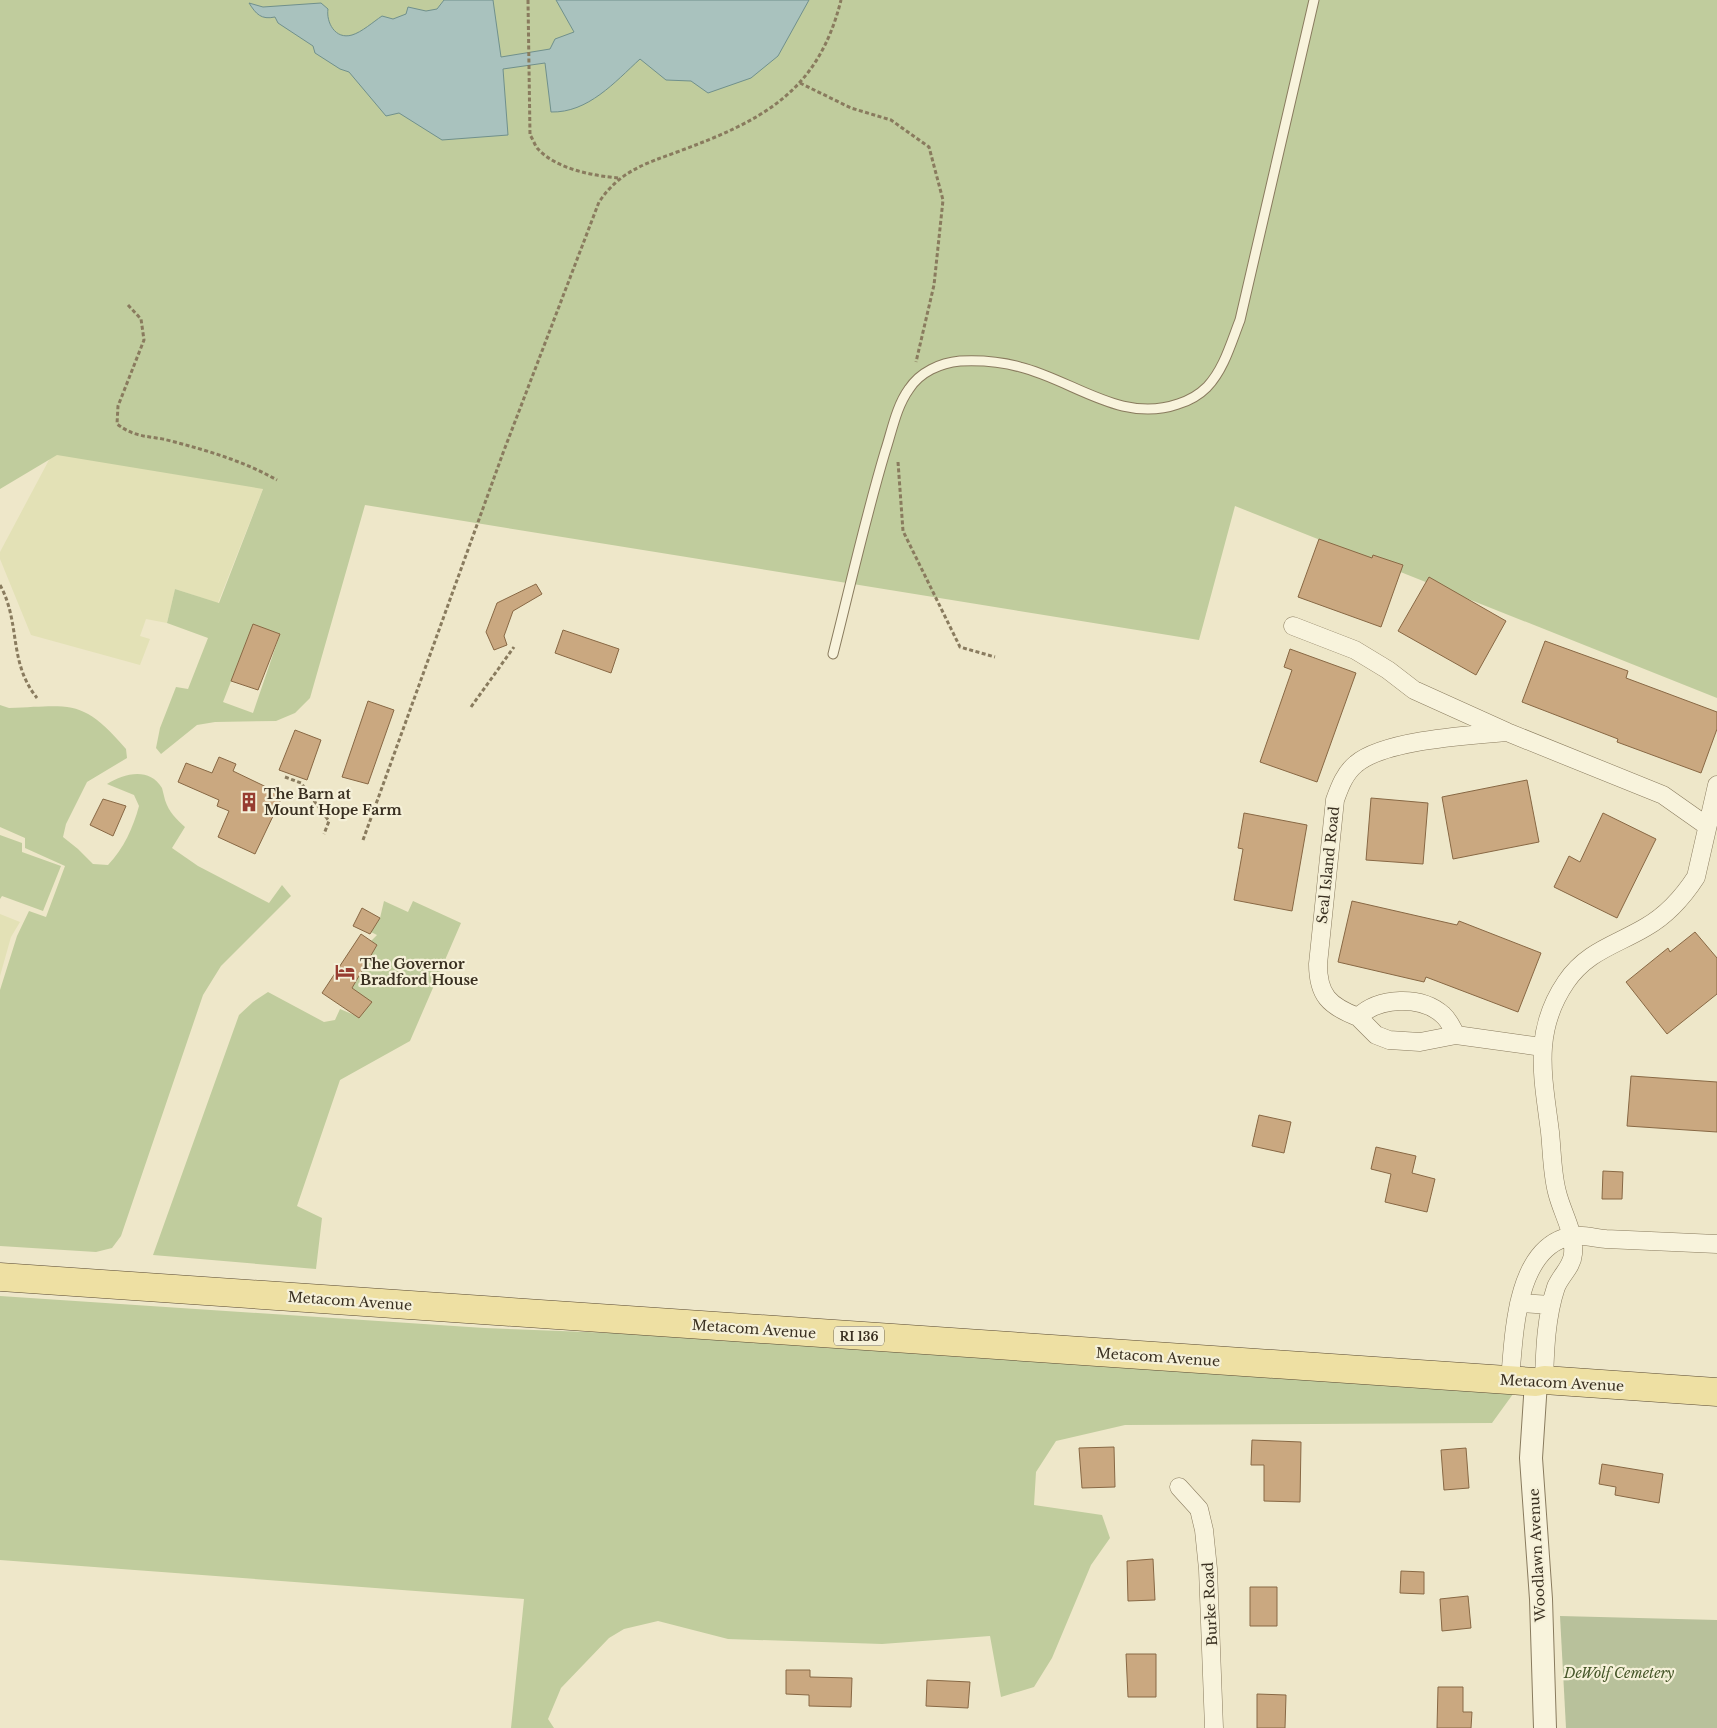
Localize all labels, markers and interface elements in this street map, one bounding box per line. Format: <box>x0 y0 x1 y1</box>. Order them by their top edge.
place label: The Barn at Mount Hope Farm <box>264 785 402 819</box>
building icon: The Barn at Mount Hope Farm <box>238 791 260 813</box>
street label: Seal Island Road <box>1313 805 1343 925</box>
place label: The Governor Bradford House <box>360 955 478 989</box>
hotel icon: The Governor Bradford House <box>334 961 356 983</box>
street label: Metacom Avenue <box>287 1288 413 1314</box>
street label: Metacom Avenue <box>691 1316 817 1342</box>
road number: RI 136 <box>834 1326 884 1345</box>
street label: Metacom Avenue <box>1095 1344 1221 1370</box>
street label: Metacom Avenue <box>1499 1371 1625 1395</box>
street label: Woodlawn Avenue <box>1525 1488 1550 1623</box>
street label: Burke Road <box>1199 1561 1221 1646</box>
park label: DeWolf Cemetery <box>1563 1664 1675 1682</box>

